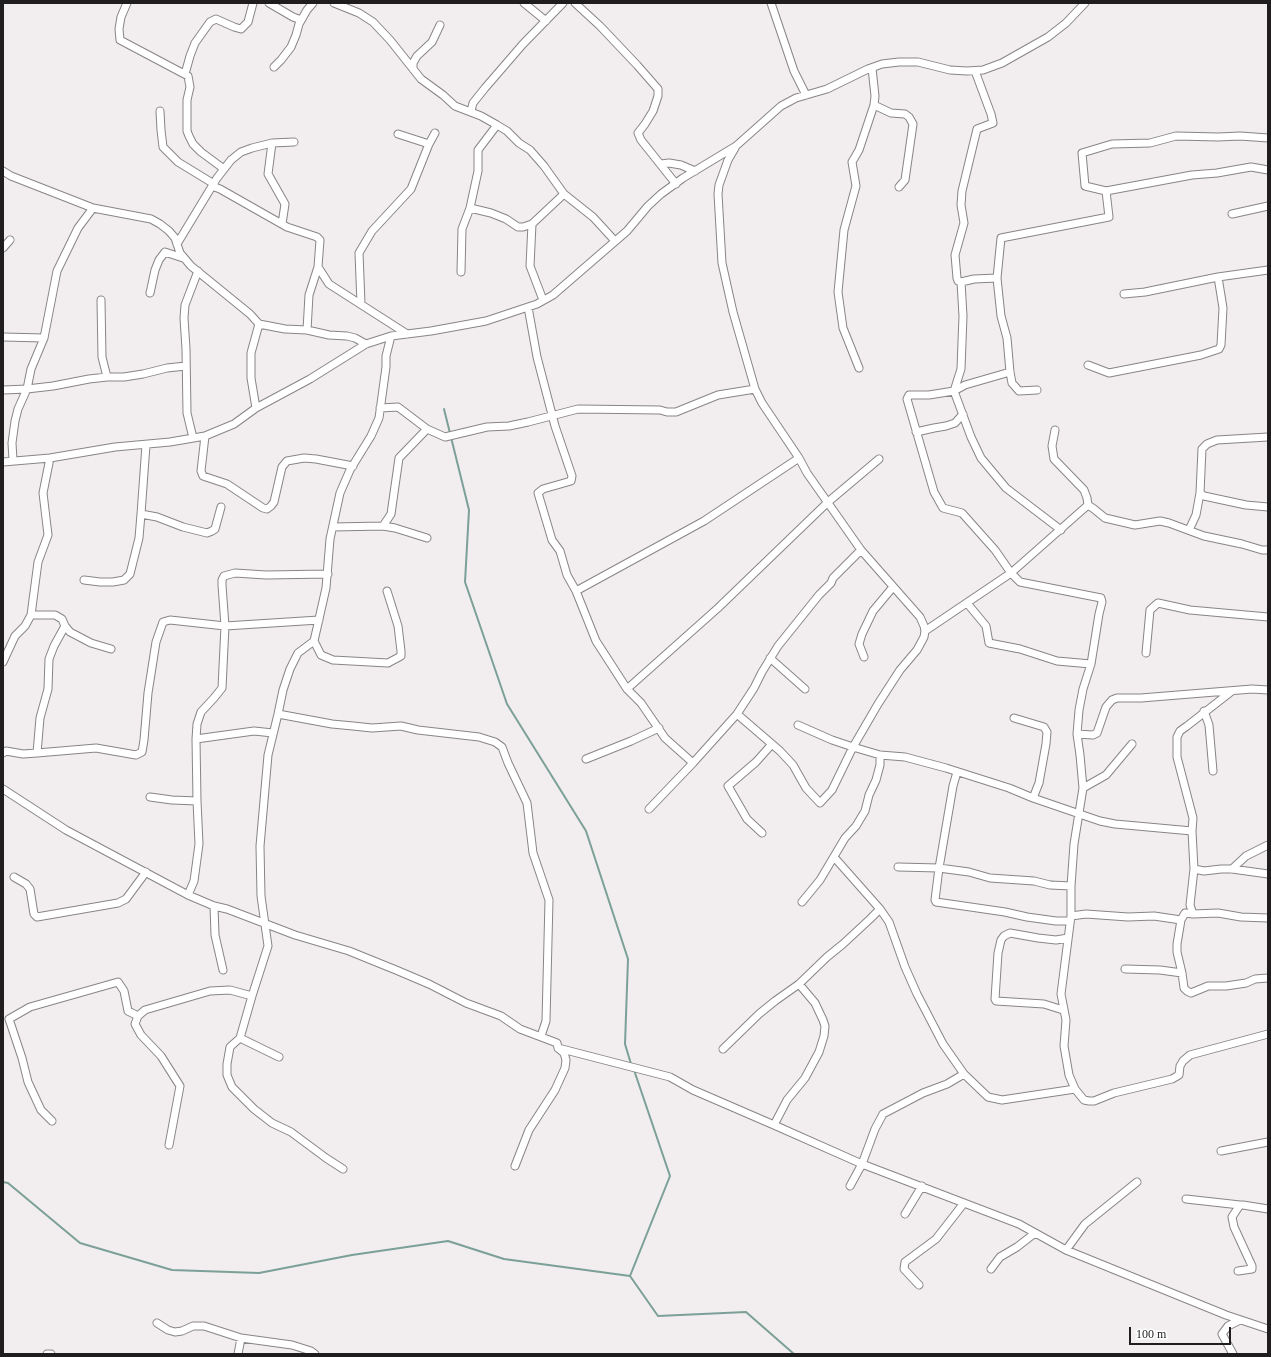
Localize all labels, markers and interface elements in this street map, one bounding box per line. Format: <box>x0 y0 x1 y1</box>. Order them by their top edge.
scale bar <box>1131 1319 1233 1345</box>
text: 100 m <box>1136 1327 1166 1341</box>

